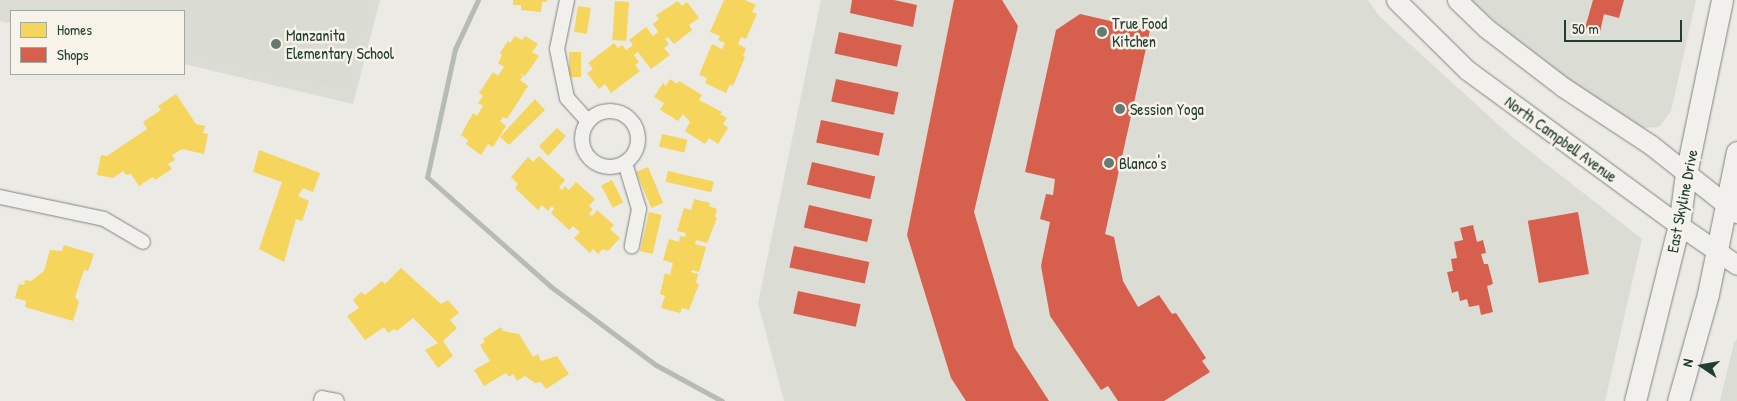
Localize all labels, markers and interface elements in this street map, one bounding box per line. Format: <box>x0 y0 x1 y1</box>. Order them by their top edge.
legend <box>10 10 185 75</box>
scale bar <box>1567 10 1684 42</box>
place label: True Food Kitchen <box>1112 13 1167 51</box>
text: 50 m <box>1572 18 1599 39</box>
text: Homes <box>57 19 92 40</box>
place label: Manzanita Elementary School <box>286 25 394 63</box>
marker: True Food Kitchen <box>1096 26 1108 38</box>
marker: Manzanita Elementary School <box>270 38 282 50</box>
text: Shops <box>57 44 88 65</box>
street label: North Campbell Avenue <box>1501 92 1621 186</box>
place label: Session Yoga <box>1130 99 1204 119</box>
marker: Session Yoga <box>1114 103 1126 115</box>
street label: East Skyline Drive <box>1663 148 1701 254</box>
place label: Blanco's <box>1119 153 1166 173</box>
marker: Blanco's <box>1103 157 1115 169</box>
north arrow <box>1677 341 1727 391</box>
text: N <box>1677 357 1697 368</box>

